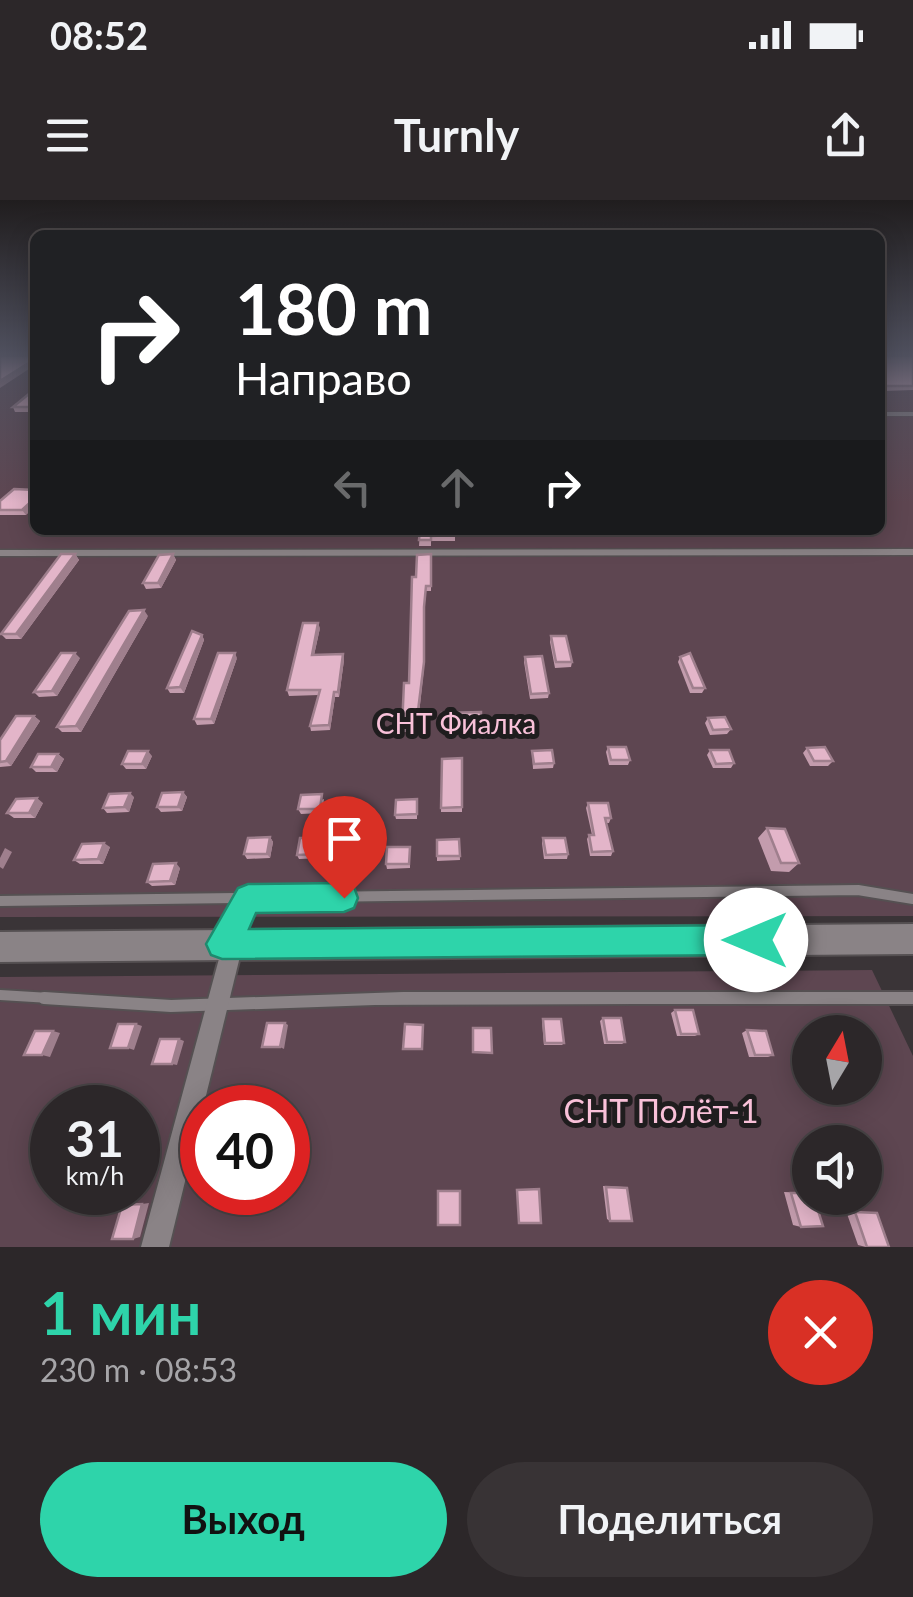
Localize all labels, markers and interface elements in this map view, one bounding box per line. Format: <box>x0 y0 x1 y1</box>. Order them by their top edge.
text: 08:52 <box>50 12 148 58</box>
icon: menu <box>40 108 95 163</box>
text: Turnly <box>394 108 519 162</box>
icon: share <box>818 108 873 163</box>
text: 180 m <box>235 266 432 350</box>
icon: right <box>70 270 200 400</box>
text: Направо <box>235 351 412 405</box>
icon: left <box>325 460 380 515</box>
icon: ahead <box>430 460 485 515</box>
icon: right <box>535 460 590 515</box>
park label: СНТ Фиалка <box>376 706 536 740</box>
pin <box>302 796 387 899</box>
icon: arrive <box>317 811 372 866</box>
position arrow <box>704 888 808 992</box>
north arrow <box>792 1015 882 1105</box>
map controls <box>792 1015 882 1215</box>
speed limit sign: 40 <box>180 1085 310 1215</box>
park label: СНТ Полёт-1 <box>564 1091 758 1130</box>
text: 31 <box>66 1108 124 1168</box>
button: sound <box>792 1125 882 1215</box>
text: km/h <box>66 1160 124 1190</box>
text: 1 мин <box>40 1276 202 1348</box>
button: close <box>768 1280 873 1385</box>
text: 230 m · 08:53 <box>40 1350 237 1389</box>
button: Выход <box>40 1462 447 1577</box>
button: Поделиться <box>467 1462 873 1577</box>

